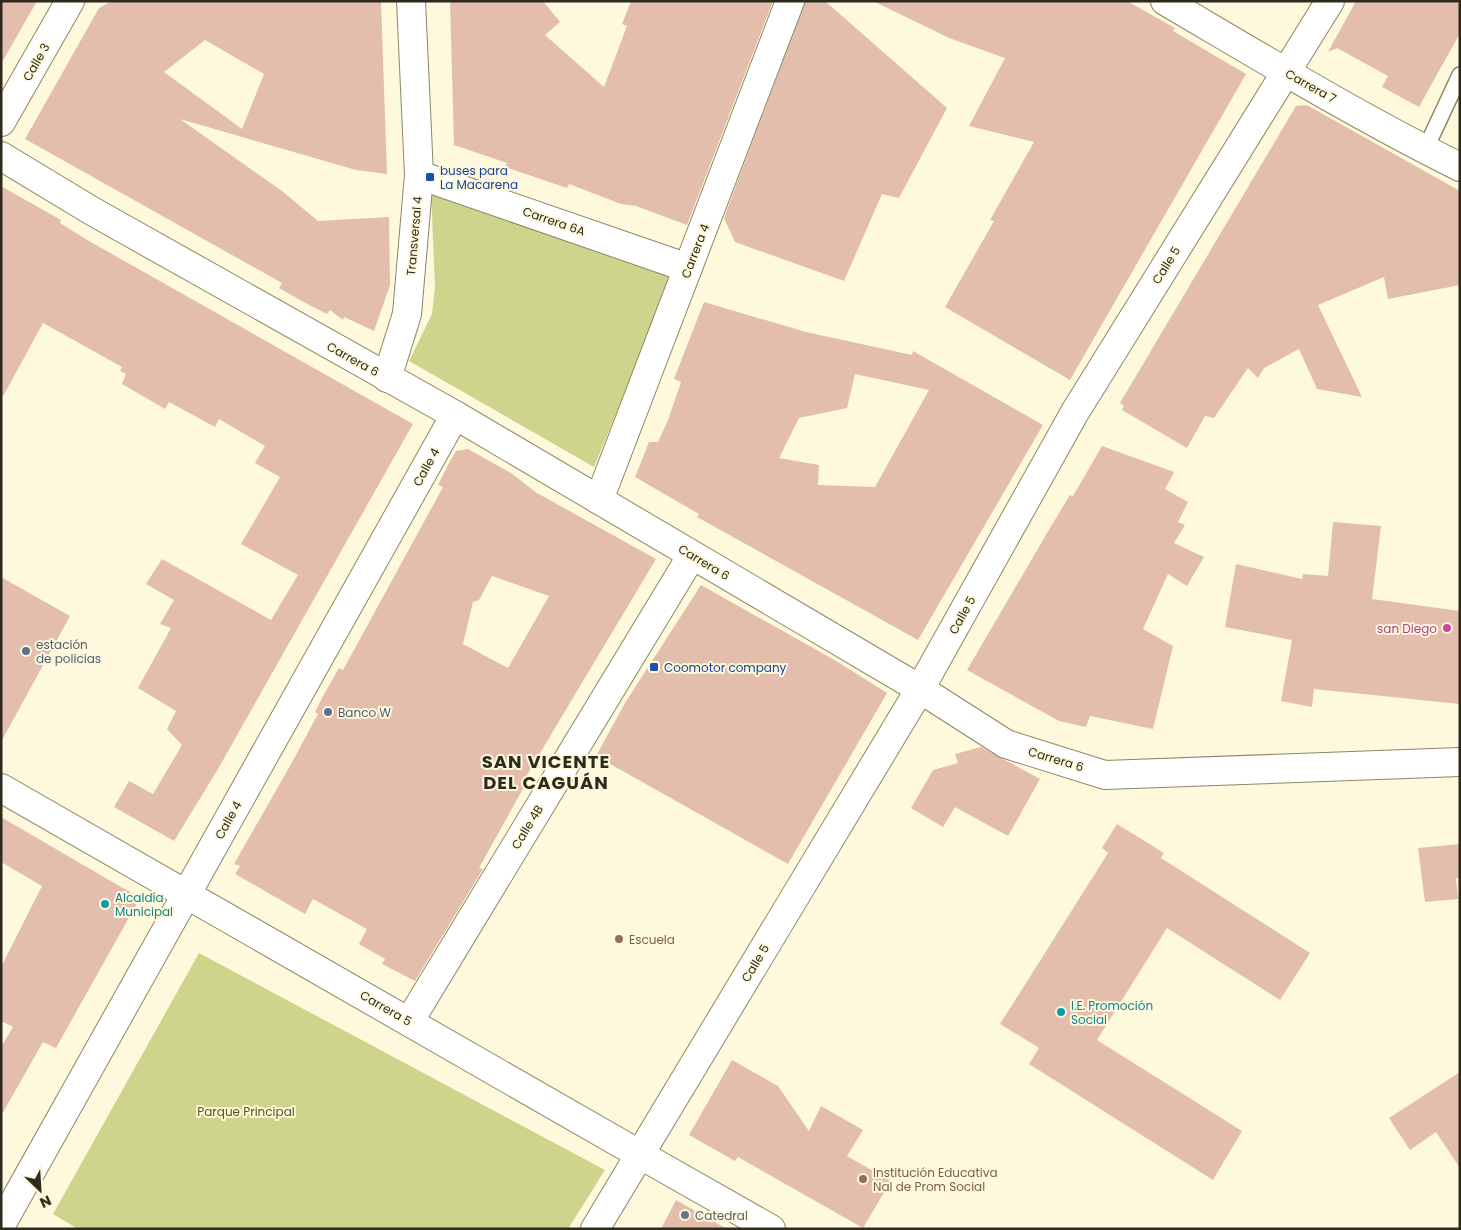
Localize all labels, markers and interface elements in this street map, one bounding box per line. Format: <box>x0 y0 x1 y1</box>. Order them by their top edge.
street label: Calle 3 <box>18 40 54 84</box>
street label: Carrera 7 <box>1282 65 1340 107</box>
place label: buses para La Macarena <box>440 162 518 193</box>
marker: buses para La Macarena <box>424 171 436 183</box>
street label: Transversal 4 <box>402 195 426 276</box>
street label: Carrera 6A <box>520 202 588 240</box>
street label: Carrera 4 <box>677 221 713 281</box>
street label: Calle 5 <box>1148 243 1184 287</box>
street label: Carrera 6 <box>324 338 382 380</box>
street label: Calle 4 <box>409 444 444 489</box>
street label: Carrera 6 <box>675 540 733 584</box>
street label: Calle 5 <box>945 593 979 637</box>
place label: san Diego <box>1377 620 1437 637</box>
marker: san Diego <box>1441 622 1453 634</box>
place label: estación de policias <box>36 636 101 667</box>
marker: estación de policias <box>20 645 32 657</box>
place label: Coomotor company <box>664 659 787 676</box>
marker: Coomotor company <box>648 661 660 673</box>
place label: Banco W <box>338 704 391 721</box>
marker: Banco W <box>322 706 334 718</box>
street label: Carrera 6 <box>1026 743 1086 775</box>
district label: SAN VICENTE DEL CAGUÁN <box>482 749 610 795</box>
street label: Calle 4 <box>211 797 246 842</box>
street label: Calle 4B <box>507 802 547 852</box>
place label: Alcaldía Municipal <box>115 889 173 920</box>
marker: Alcaldía Municipal <box>99 898 111 910</box>
place label: Escuela <box>629 931 675 948</box>
marker: Escuela <box>613 933 625 945</box>
street label: Calle 5 <box>737 941 773 985</box>
street label: Carrera 5 <box>357 986 415 1030</box>
place label: I.E. Promoción Social <box>1071 997 1153 1028</box>
marker: I.E. Promoción Social <box>1055 1006 1067 1018</box>
park label: Parque Principal <box>197 1103 295 1120</box>
place label: Institución Educativa Nal de Prom Social <box>873 1164 998 1195</box>
north arrow <box>15 1165 65 1215</box>
marker: Institución Educativa Nal de Prom Social <box>857 1173 869 1185</box>
text: N <box>36 1190 54 1213</box>
place label: Catedral <box>695 1207 748 1224</box>
marker: Catedral <box>679 1209 691 1221</box>

